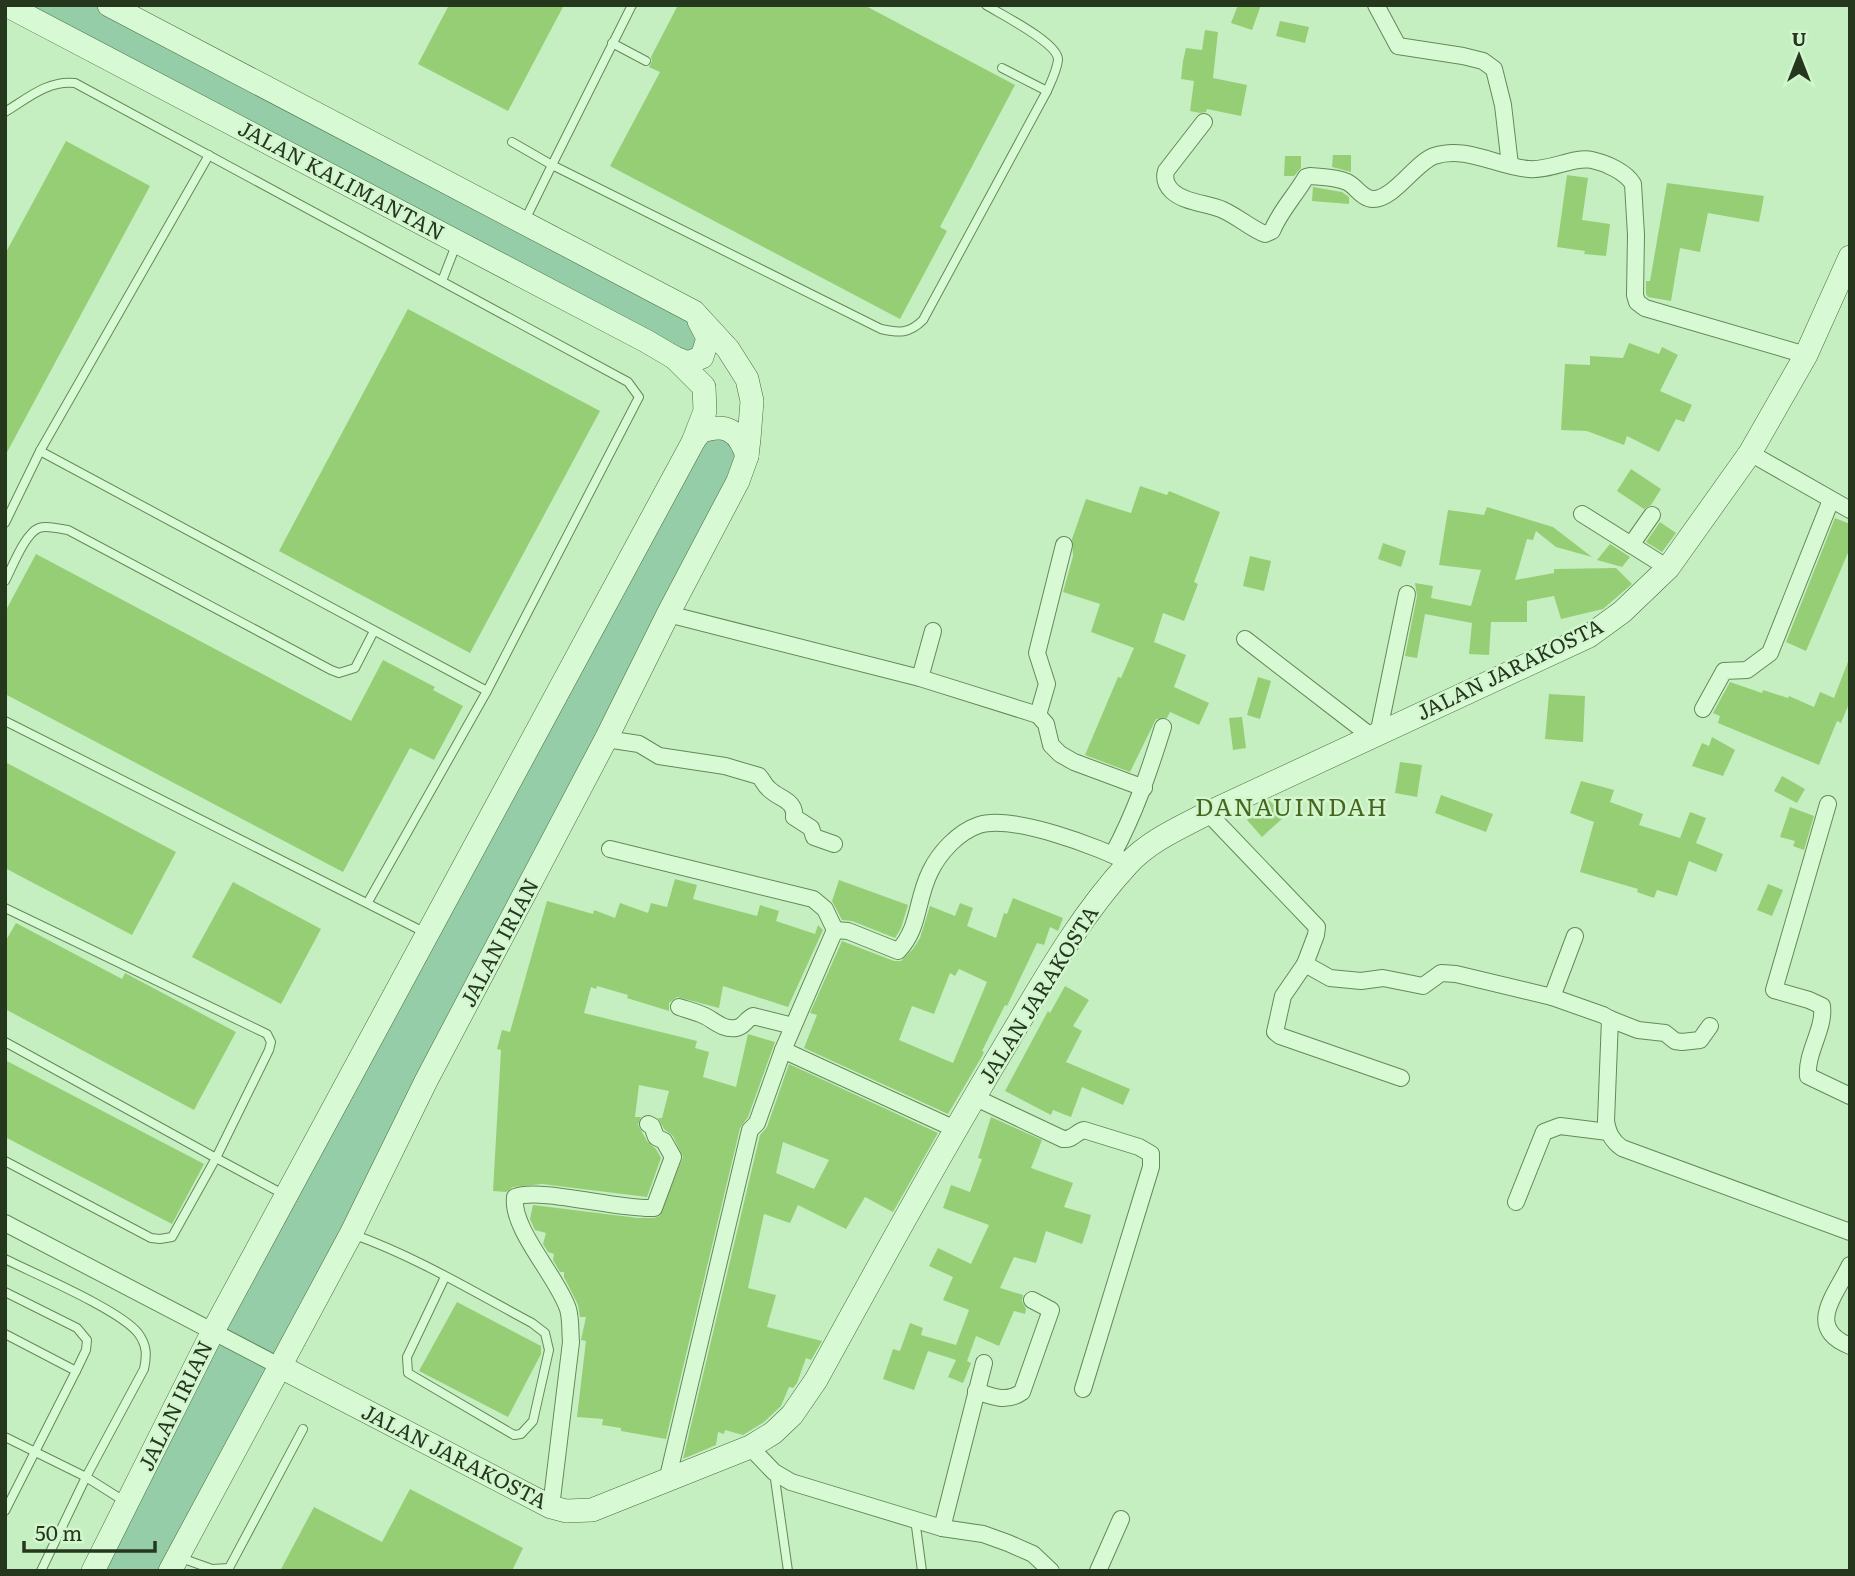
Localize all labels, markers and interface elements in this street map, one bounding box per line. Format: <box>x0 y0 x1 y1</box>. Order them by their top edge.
north arrow <box>1764 21 1834 91</box>
text: U <box>1792 24 1807 52</box>
street label: JALAN KALIMANTAN <box>233 111 451 246</box>
street label: JALAN JARAKOSTA <box>1410 609 1608 727</box>
district label: DANAUINDAH <box>1195 788 1389 823</box>
street label: JALAN IRIAN <box>451 872 545 1012</box>
street label: JALAN JARAKOSTA <box>970 898 1104 1089</box>
street label: JALAN IRIAN <box>129 1334 219 1475</box>
street label: JALAN JARAKOSTA <box>357 1395 554 1515</box>
scale bar <box>24 1510 156 1554</box>
text: 50 m <box>35 1516 82 1547</box>

